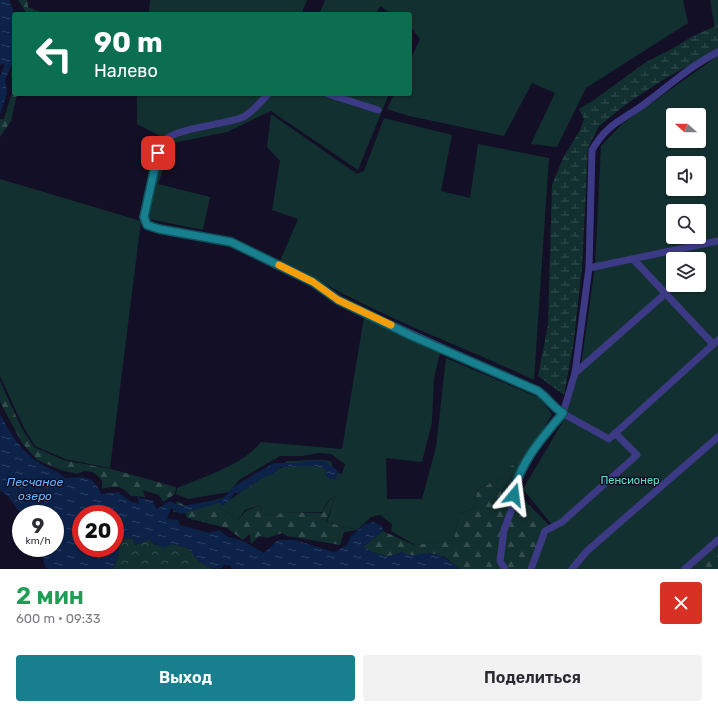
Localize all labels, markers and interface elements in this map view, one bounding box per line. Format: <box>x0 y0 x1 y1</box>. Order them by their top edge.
text: 90 m <box>94 26 163 59</box>
icon: left <box>28 28 80 80</box>
text: Налево <box>94 60 158 82</box>
north arrow <box>666 108 706 148</box>
map controls <box>666 108 706 292</box>
pin <box>141 136 175 170</box>
icon: arrive <box>147 142 169 164</box>
button: sound <box>666 156 706 196</box>
button: search <box>666 204 706 244</box>
button: layers <box>666 252 706 292</box>
position arrow <box>493 474 535 516</box>
park label: Пенсионер <box>600 474 660 487</box>
water label: Песчаное озеро <box>7 475 64 503</box>
speed limit sign: 20 <box>72 505 124 557</box>
text: 9 <box>32 514 44 538</box>
text: km/h <box>26 535 50 547</box>
text: 2 мин <box>16 582 84 610</box>
button: close <box>660 582 702 624</box>
text: 600 m · 09:33 <box>16 611 101 626</box>
button: Выход <box>16 655 355 701</box>
button: Поделиться <box>363 655 702 701</box>

